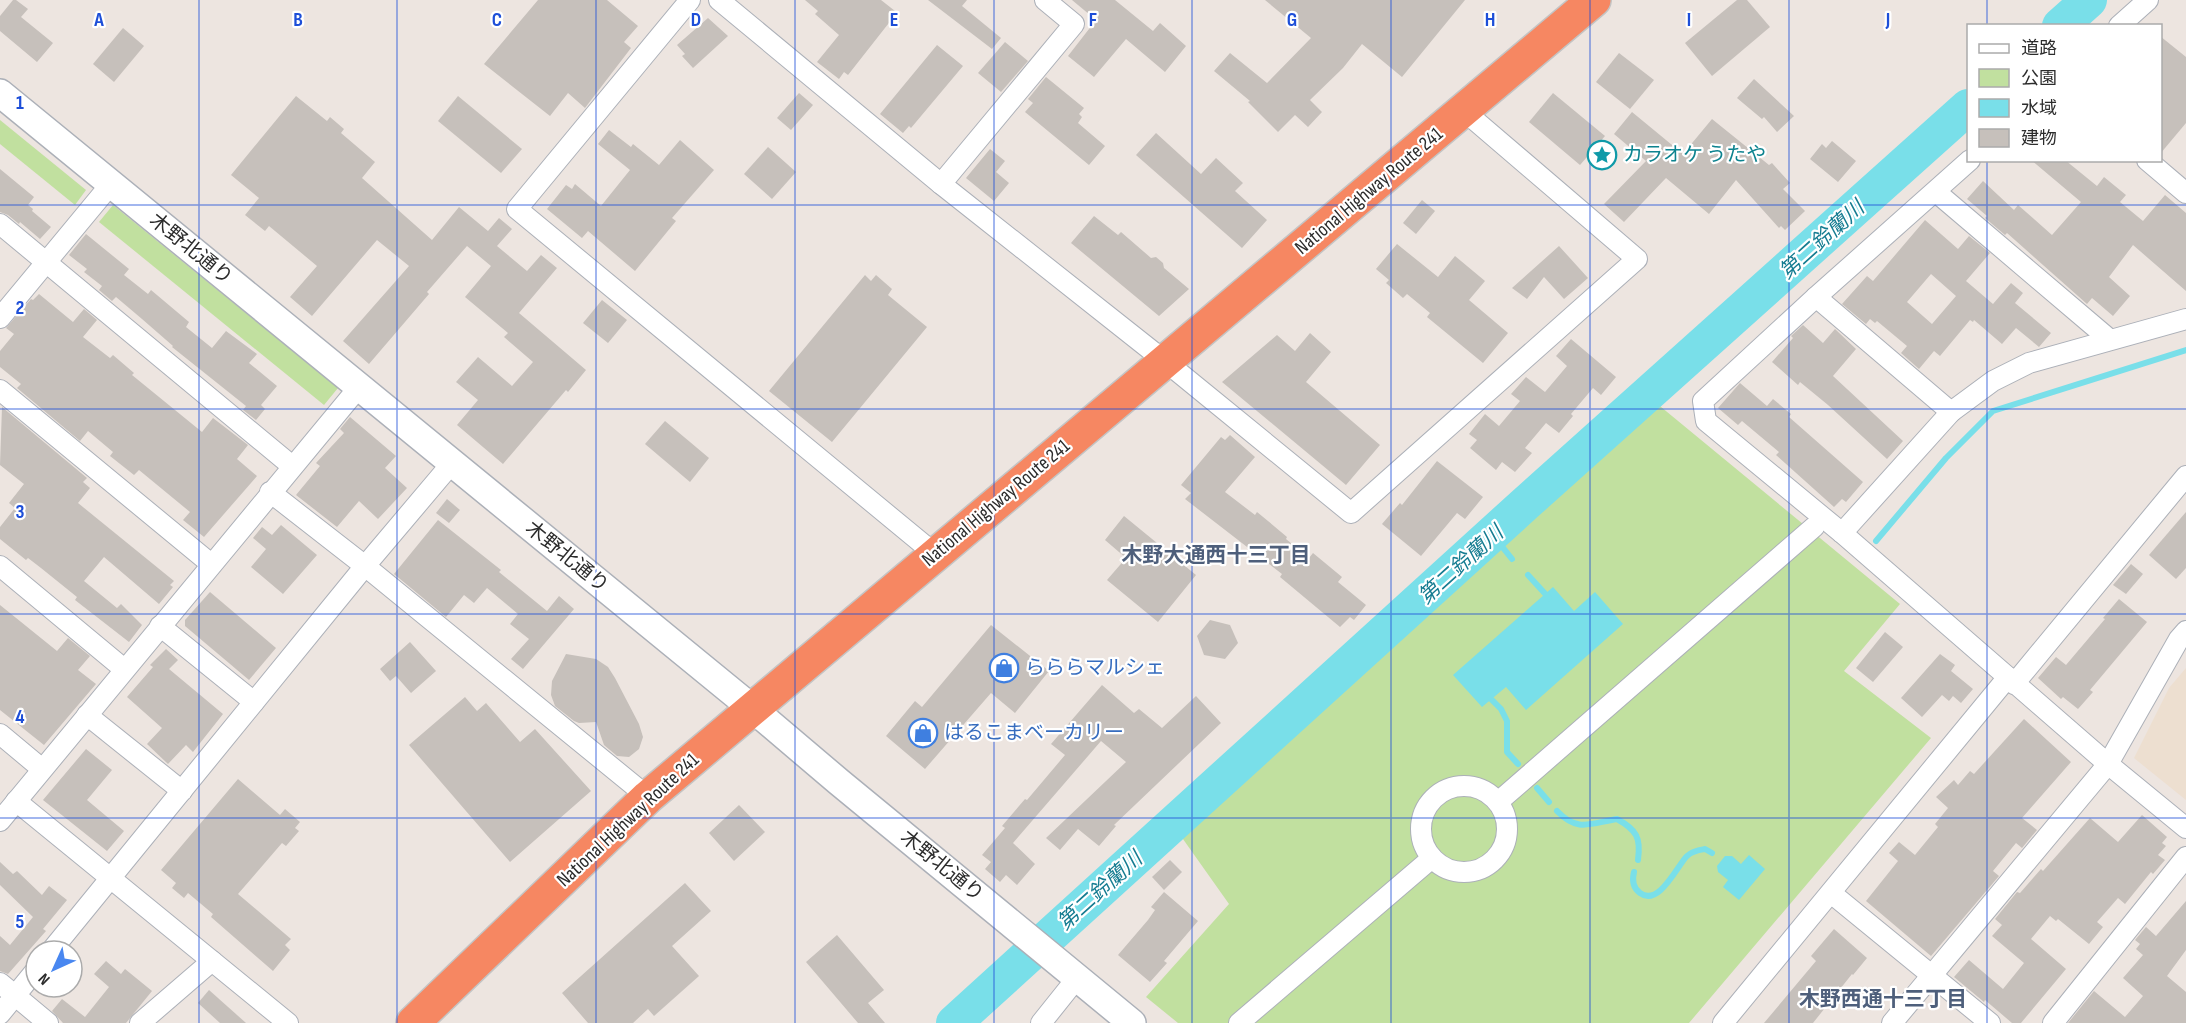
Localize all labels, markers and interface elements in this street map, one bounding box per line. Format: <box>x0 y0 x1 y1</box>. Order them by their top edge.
text: A <box>93 8 104 32</box>
text: B <box>293 8 303 32</box>
text: C <box>492 8 502 32</box>
text: D <box>691 8 701 32</box>
text: E <box>890 8 898 32</box>
text: F <box>1089 8 1097 32</box>
text: G <box>1287 8 1297 32</box>
text: H <box>1485 8 1495 32</box>
text: I <box>1687 8 1691 32</box>
text: J <box>1885 8 1890 32</box>
legend <box>1967 24 2162 162</box>
text: 道路 <box>2021 38 2057 59</box>
text: 公園 <box>2021 68 2057 89</box>
text: 1 <box>16 91 24 115</box>
text: 水域 <box>2021 98 2057 119</box>
street label: National Highway Route 241 <box>1290 122 1448 260</box>
text: 建物 <box>2021 128 2057 149</box>
place icon: カラオケ うたや <box>1586 139 1618 171</box>
place label: カラオケ うたや <box>1623 143 1766 167</box>
water label: 第二鈴蘭川 <box>1775 194 1871 284</box>
street label: 木野北通り <box>145 208 237 290</box>
text: 2 <box>16 296 24 320</box>
street label: National Highway Route 241 <box>917 434 1075 572</box>
text: 3 <box>16 500 25 524</box>
street label: 木野北通り <box>521 516 613 598</box>
water label: 第二鈴蘭川 <box>1414 519 1510 609</box>
district label: 木野大通西十三丁目 <box>1122 543 1311 568</box>
shop icon: らららマルシェ <box>988 652 1020 684</box>
place label: らららマルシェ <box>1025 656 1165 680</box>
text: 4 <box>15 705 25 729</box>
shop icon: はるこまベーカリー <box>907 717 939 749</box>
place label: はるこまベーカリー <box>944 721 1124 745</box>
street label: National Highway Route 241 <box>552 748 704 892</box>
street label: 木野北通り <box>896 825 988 907</box>
water label: 第二鈴蘭川 <box>1053 845 1149 935</box>
text: 5 <box>16 910 25 934</box>
north arrow <box>24 939 84 999</box>
text: N <box>35 969 54 988</box>
district label: 木野西通十三丁目 <box>1799 987 1967 1012</box>

